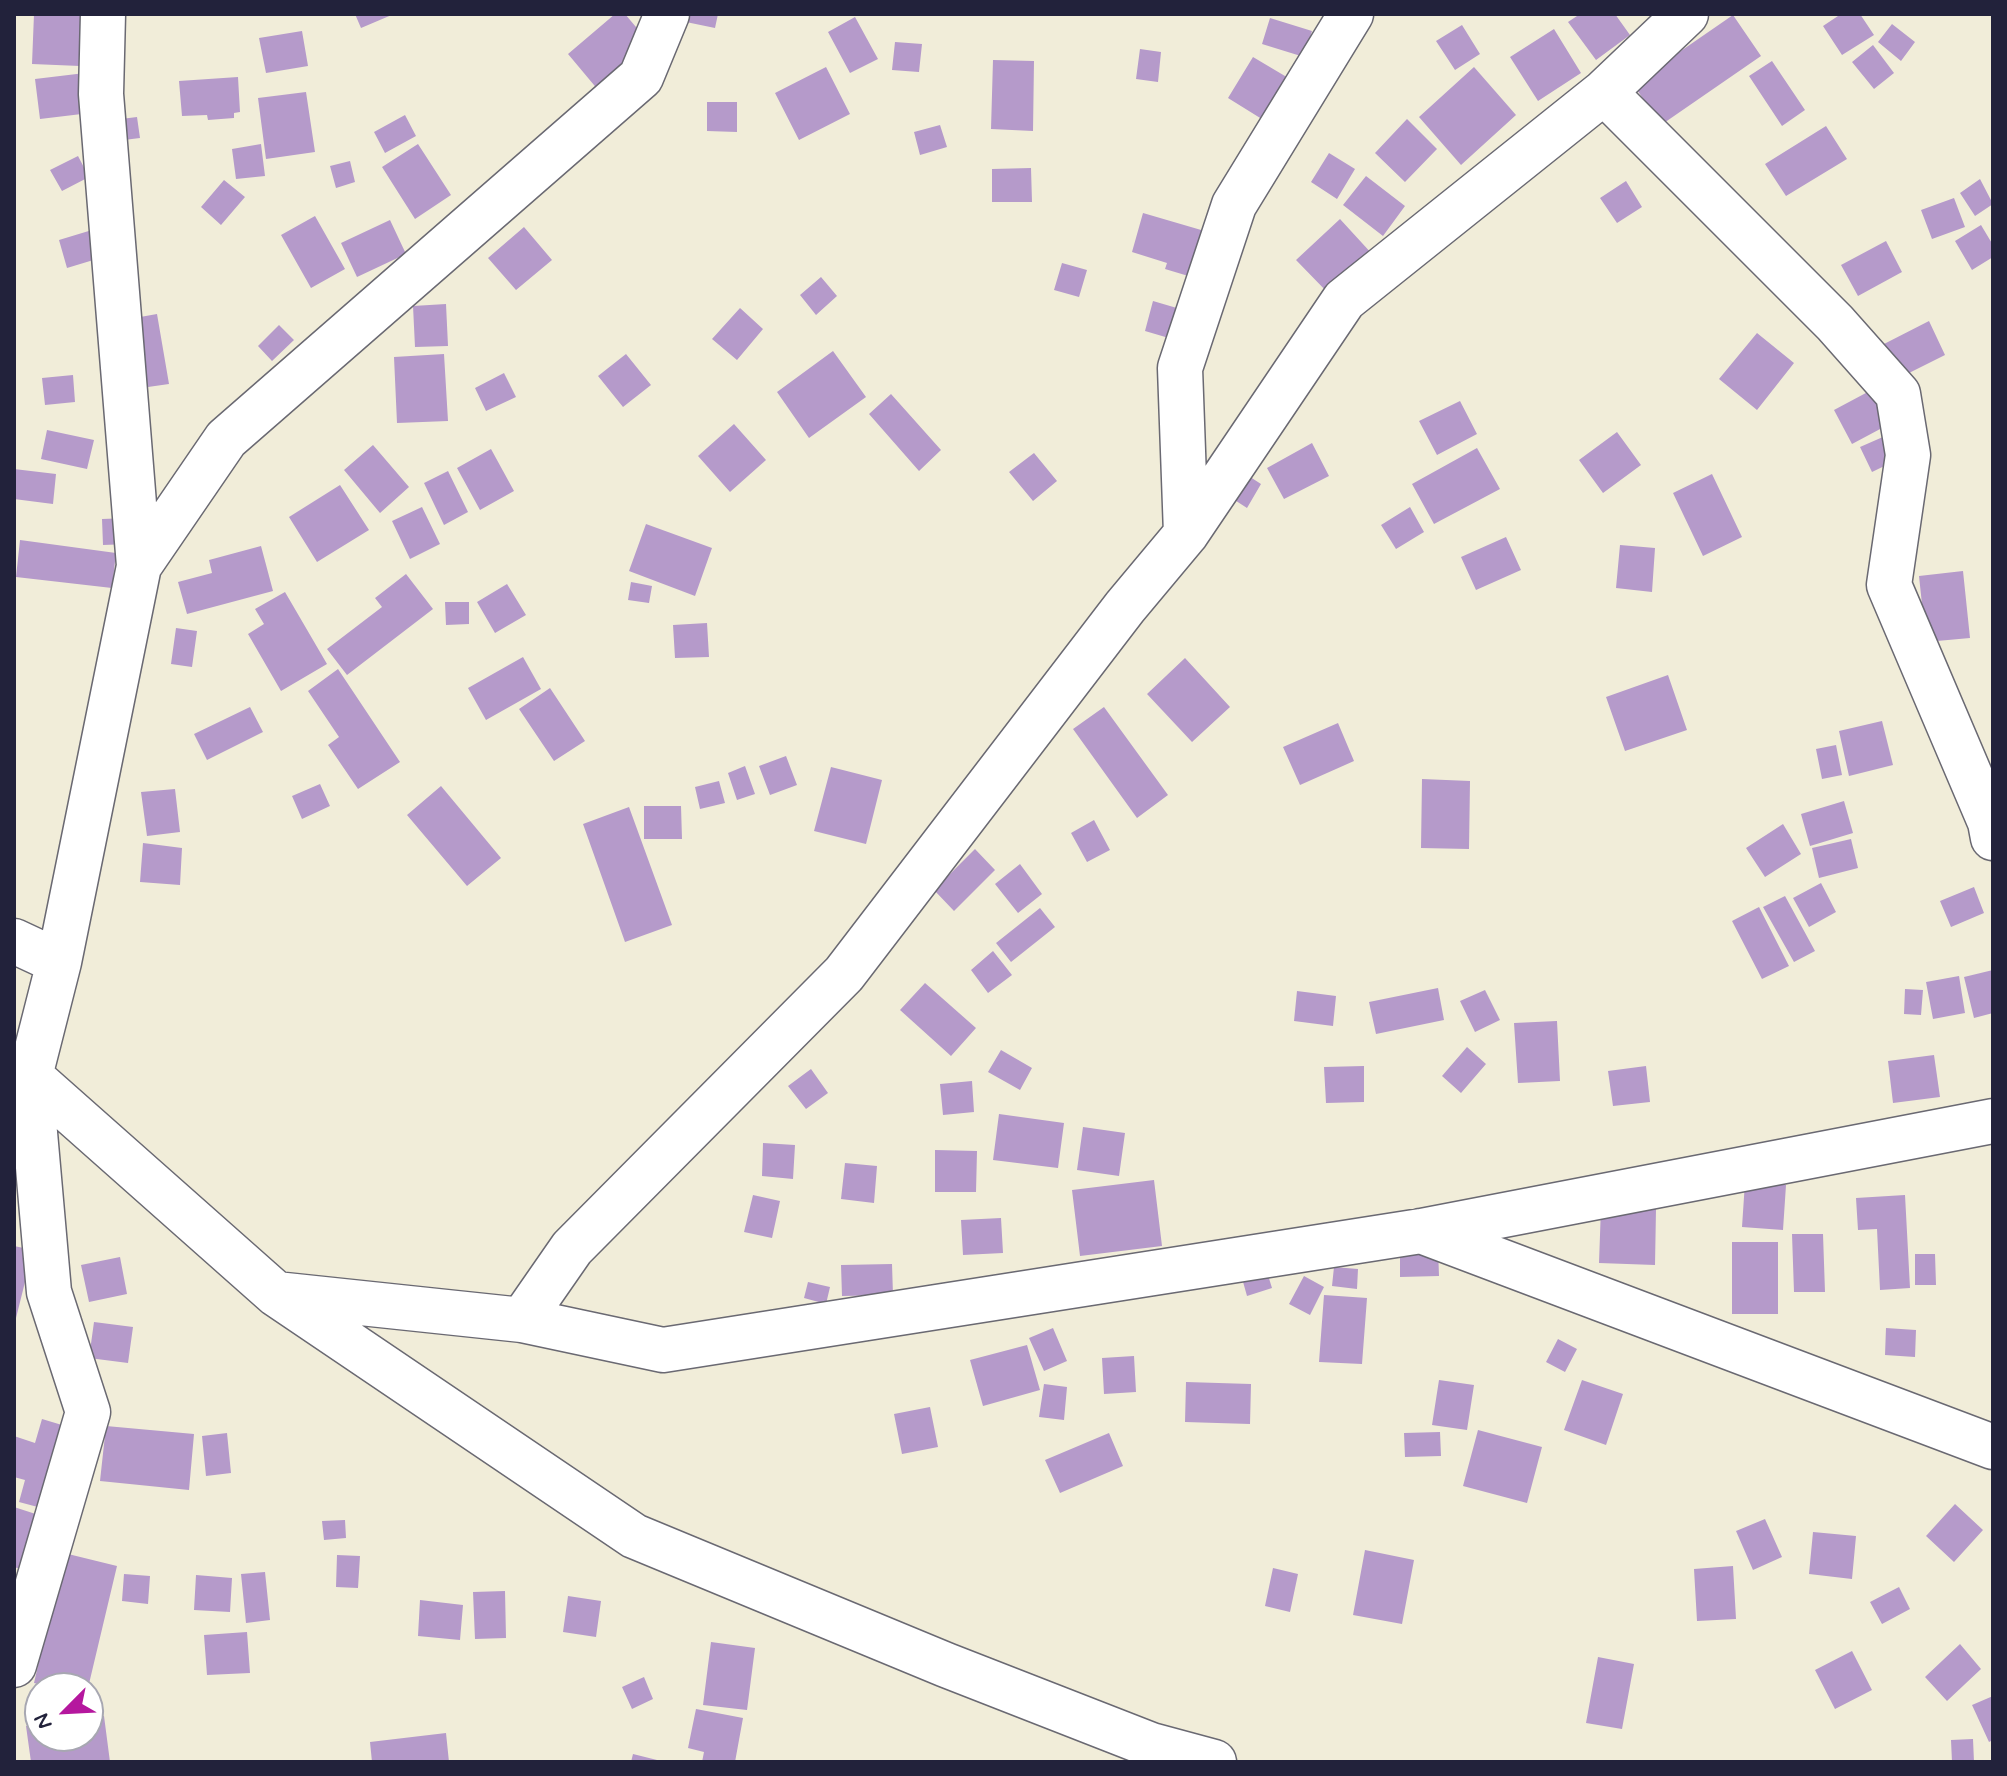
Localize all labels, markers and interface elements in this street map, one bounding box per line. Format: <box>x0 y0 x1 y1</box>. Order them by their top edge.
north arrow <box>24 1672 104 1752</box>
text: N <box>28 1709 60 1733</box>

